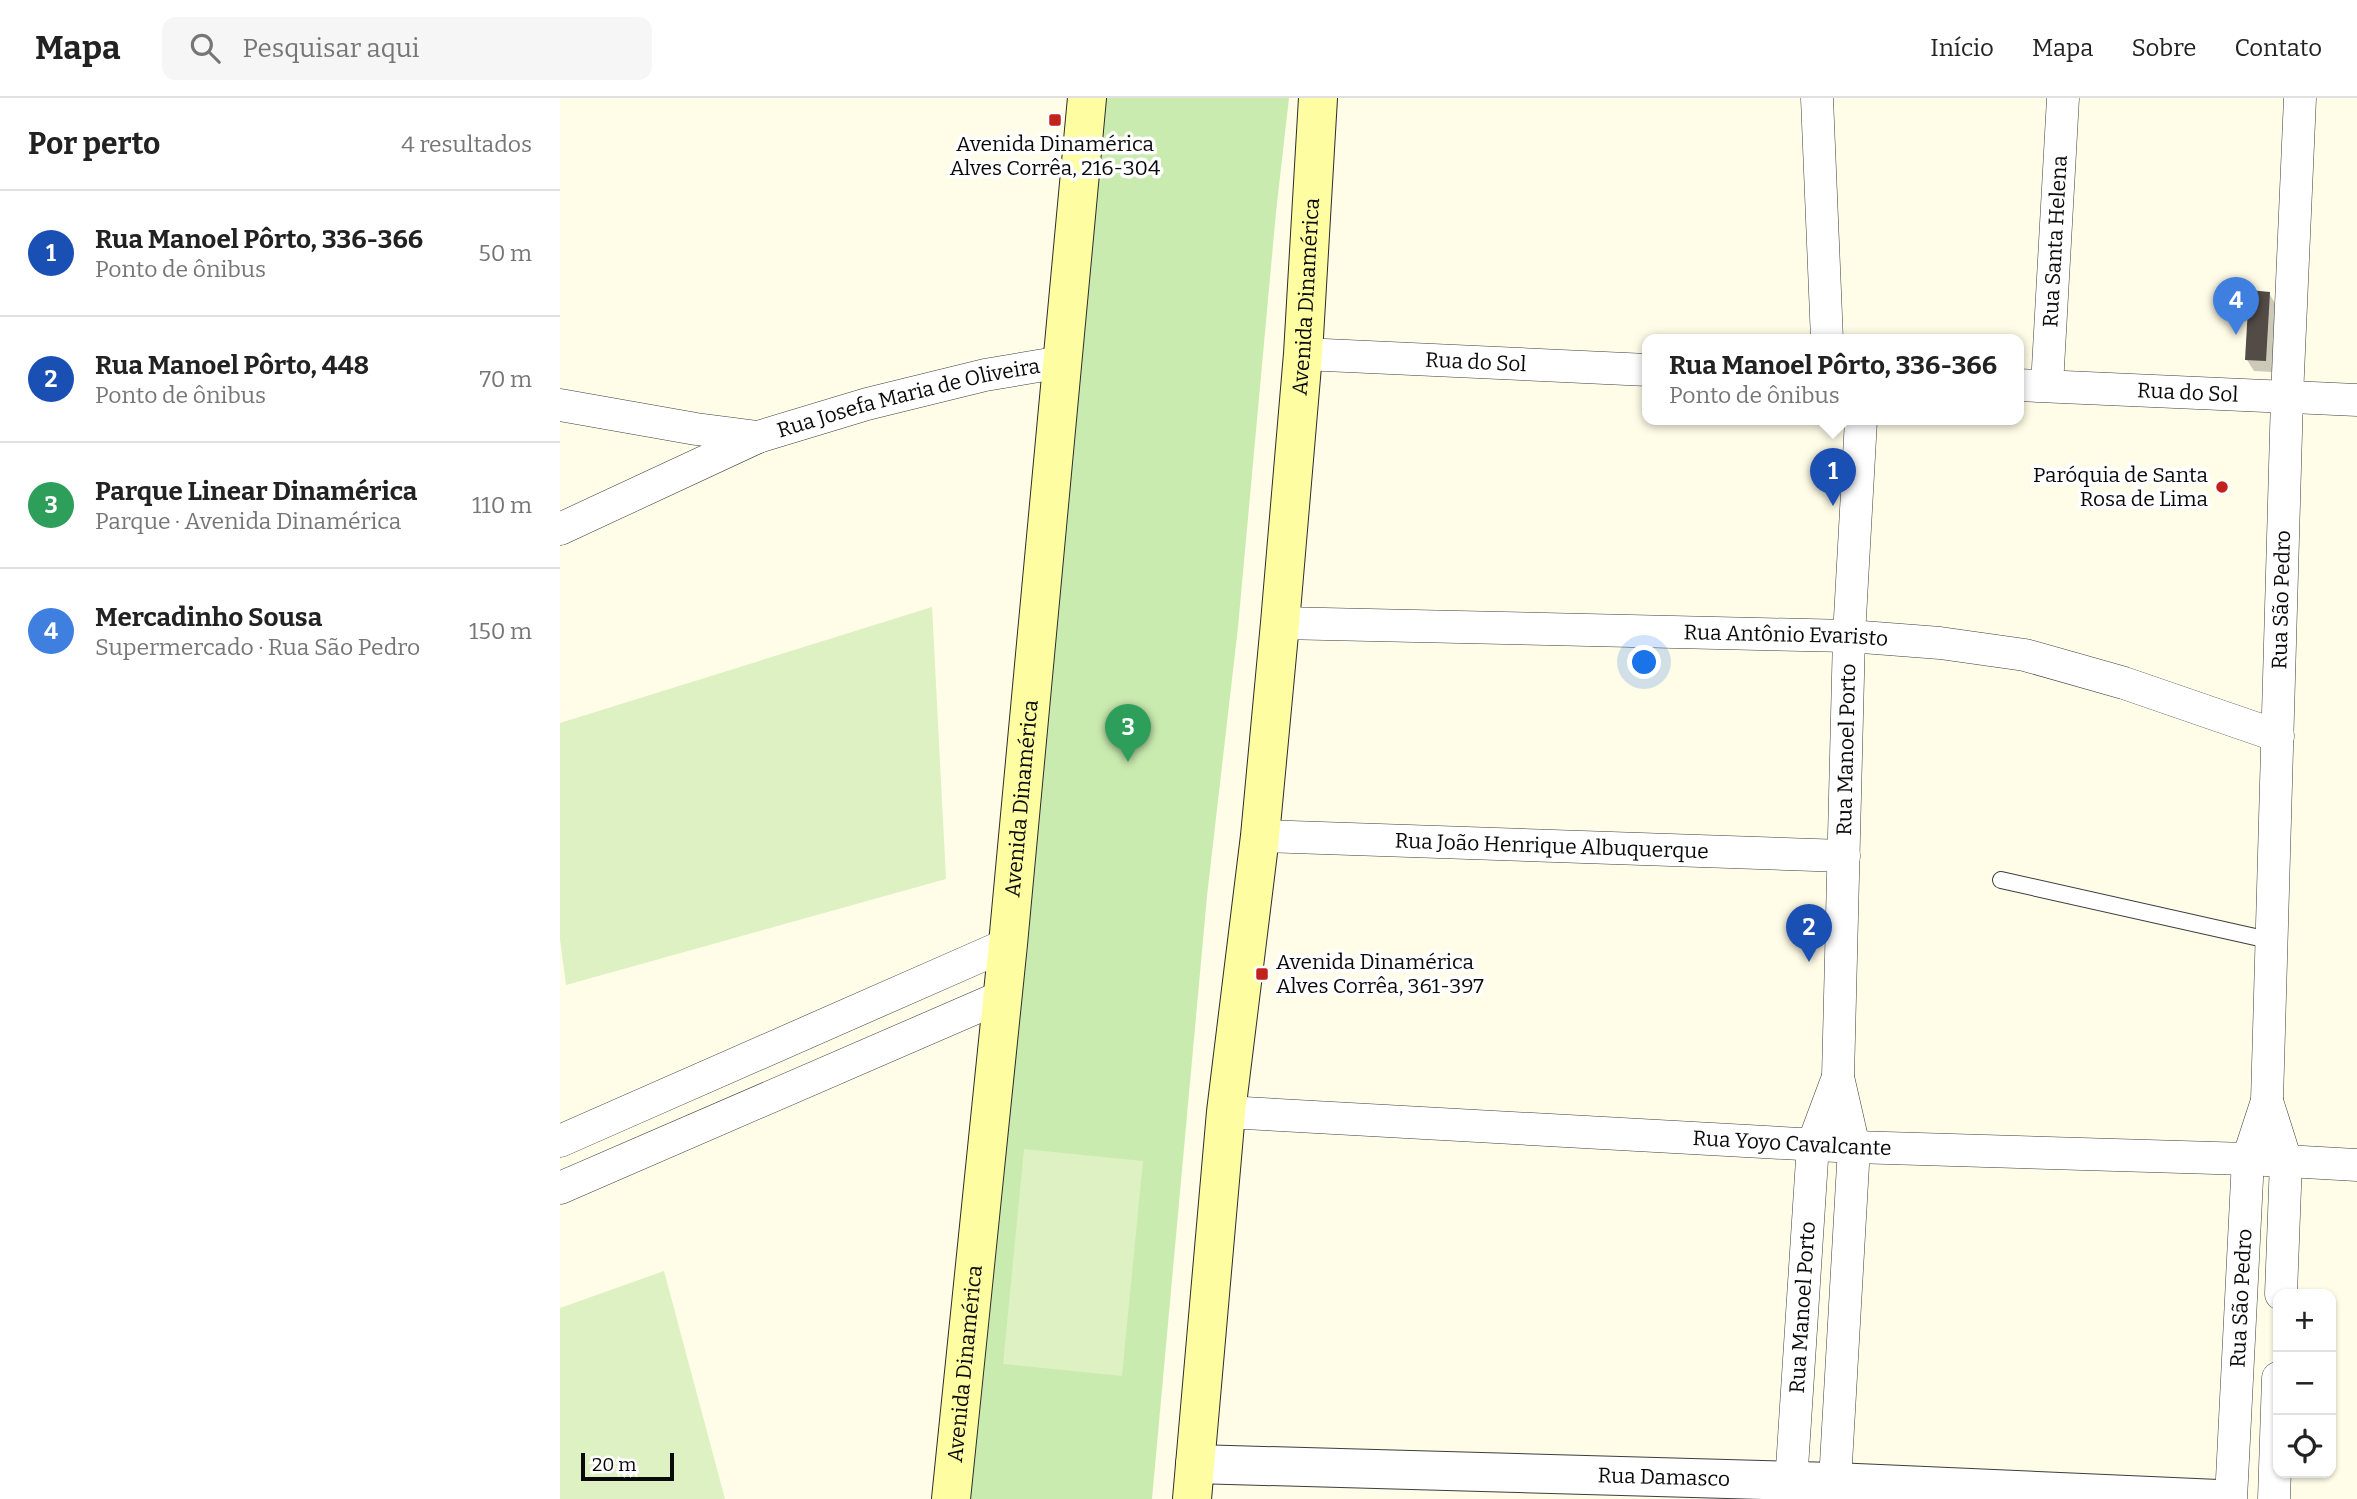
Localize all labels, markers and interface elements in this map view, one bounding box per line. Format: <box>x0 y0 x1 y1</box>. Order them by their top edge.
search box <box>162 17 652 80</box>
text: Mapa <box>35 28 120 68</box>
icon: search <box>186 29 224 67</box>
text: Pesquisar aqui <box>242 33 420 64</box>
text: Início <box>1930 34 1994 62</box>
text: Mapa <box>2032 34 2093 62</box>
text: Sobre <box>2131 34 2196 62</box>
text: Contato <box>2234 34 2322 62</box>
marker: Avenida Dinamérica Alves Corrêa, 216-304 <box>1047 112 1063 128</box>
text: Por perto <box>28 126 160 162</box>
text: 4 resultados <box>401 130 532 158</box>
place label: Avenida Dinamérica Alves Corrêa, 216-304 <box>950 131 1160 181</box>
street label: Rua Santa Helena <box>2037 154 2073 328</box>
street label: Avenida Dinamérica <box>1287 196 1325 396</box>
text: Rua Manoel Pôrto, 336-366 <box>95 224 423 255</box>
text: 1 <box>46 239 56 267</box>
text: 50 m <box>478 239 532 267</box>
text: Ponto de ônibus <box>95 255 266 283</box>
pin: 4 <box>2213 277 2259 335</box>
popup <box>1642 334 2024 425</box>
street label: Rua do Sol <box>1425 347 1527 377</box>
text: Rua Manoel Pôrto, 448 <box>95 350 369 381</box>
text: Rua Manoel Pôrto, 336-366 <box>1669 350 1997 381</box>
street label: Rua Josefa Maria de Oliveira <box>774 353 1042 443</box>
text: 2 <box>45 365 57 393</box>
text: 70 m <box>480 365 532 393</box>
street label: Rua do Sol <box>2137 377 2239 408</box>
text: Ponto de ônibus <box>95 381 266 409</box>
text: Ponto de ônibus <box>1669 381 1840 409</box>
pin: 1 <box>1810 448 1856 506</box>
place label: Paróquia de Santa Rosa de Lima <box>2033 462 2209 512</box>
text: Parque Linear Dinamérica <box>95 476 417 507</box>
marker: Paróquia de Santa Rosa de Lima <box>2214 479 2230 495</box>
text: 3 <box>44 491 58 519</box>
text: 110 m <box>472 491 532 519</box>
text: Parque · Avenida Dinamérica <box>95 507 401 535</box>
street label: Rua São Pedro <box>2266 530 2296 670</box>
text: Mercadinho Sousa <box>95 602 322 633</box>
text: 4 <box>44 617 58 645</box>
text: 150 m <box>469 617 532 645</box>
street label: Rua Antônio Evaristo <box>1683 619 1889 652</box>
text: Supermercado · Rua São Pedro <box>95 633 420 661</box>
your location <box>1627 645 1661 679</box>
street label: Rua Manoel Porto <box>1831 663 1861 836</box>
street label: Avenida Dinamérica <box>999 698 1044 898</box>
pin: 3 <box>1105 704 1151 762</box>
street label: Rua João Henrique Albuquerque <box>1394 828 1709 864</box>
pin: 2 <box>1786 904 1832 962</box>
place label: Avenida Dinamérica Alves Corrêa, 361-397 <box>1276 949 1484 999</box>
marker: Avenida Dinamérica Alves Corrêa, 361-397 <box>1254 966 1270 982</box>
street label: Rua Yoyo Cavalcante <box>1692 1125 1892 1161</box>
street label: Rua Manoel Porto <box>1784 1221 1821 1394</box>
street label: Rua São Pedro <box>2225 1228 2257 1368</box>
street label: Avenida Dinamérica <box>942 1263 988 1464</box>
map controls <box>2273 1289 2336 1478</box>
button: + <box>2273 1289 2336 1352</box>
button: − <box>2273 1352 2336 1415</box>
button: locate <box>2273 1415 2336 1478</box>
scale bar <box>581 1450 674 1482</box>
text: 20 m <box>592 1453 636 1476</box>
street label: Rua Damasco <box>1597 1462 1730 1492</box>

